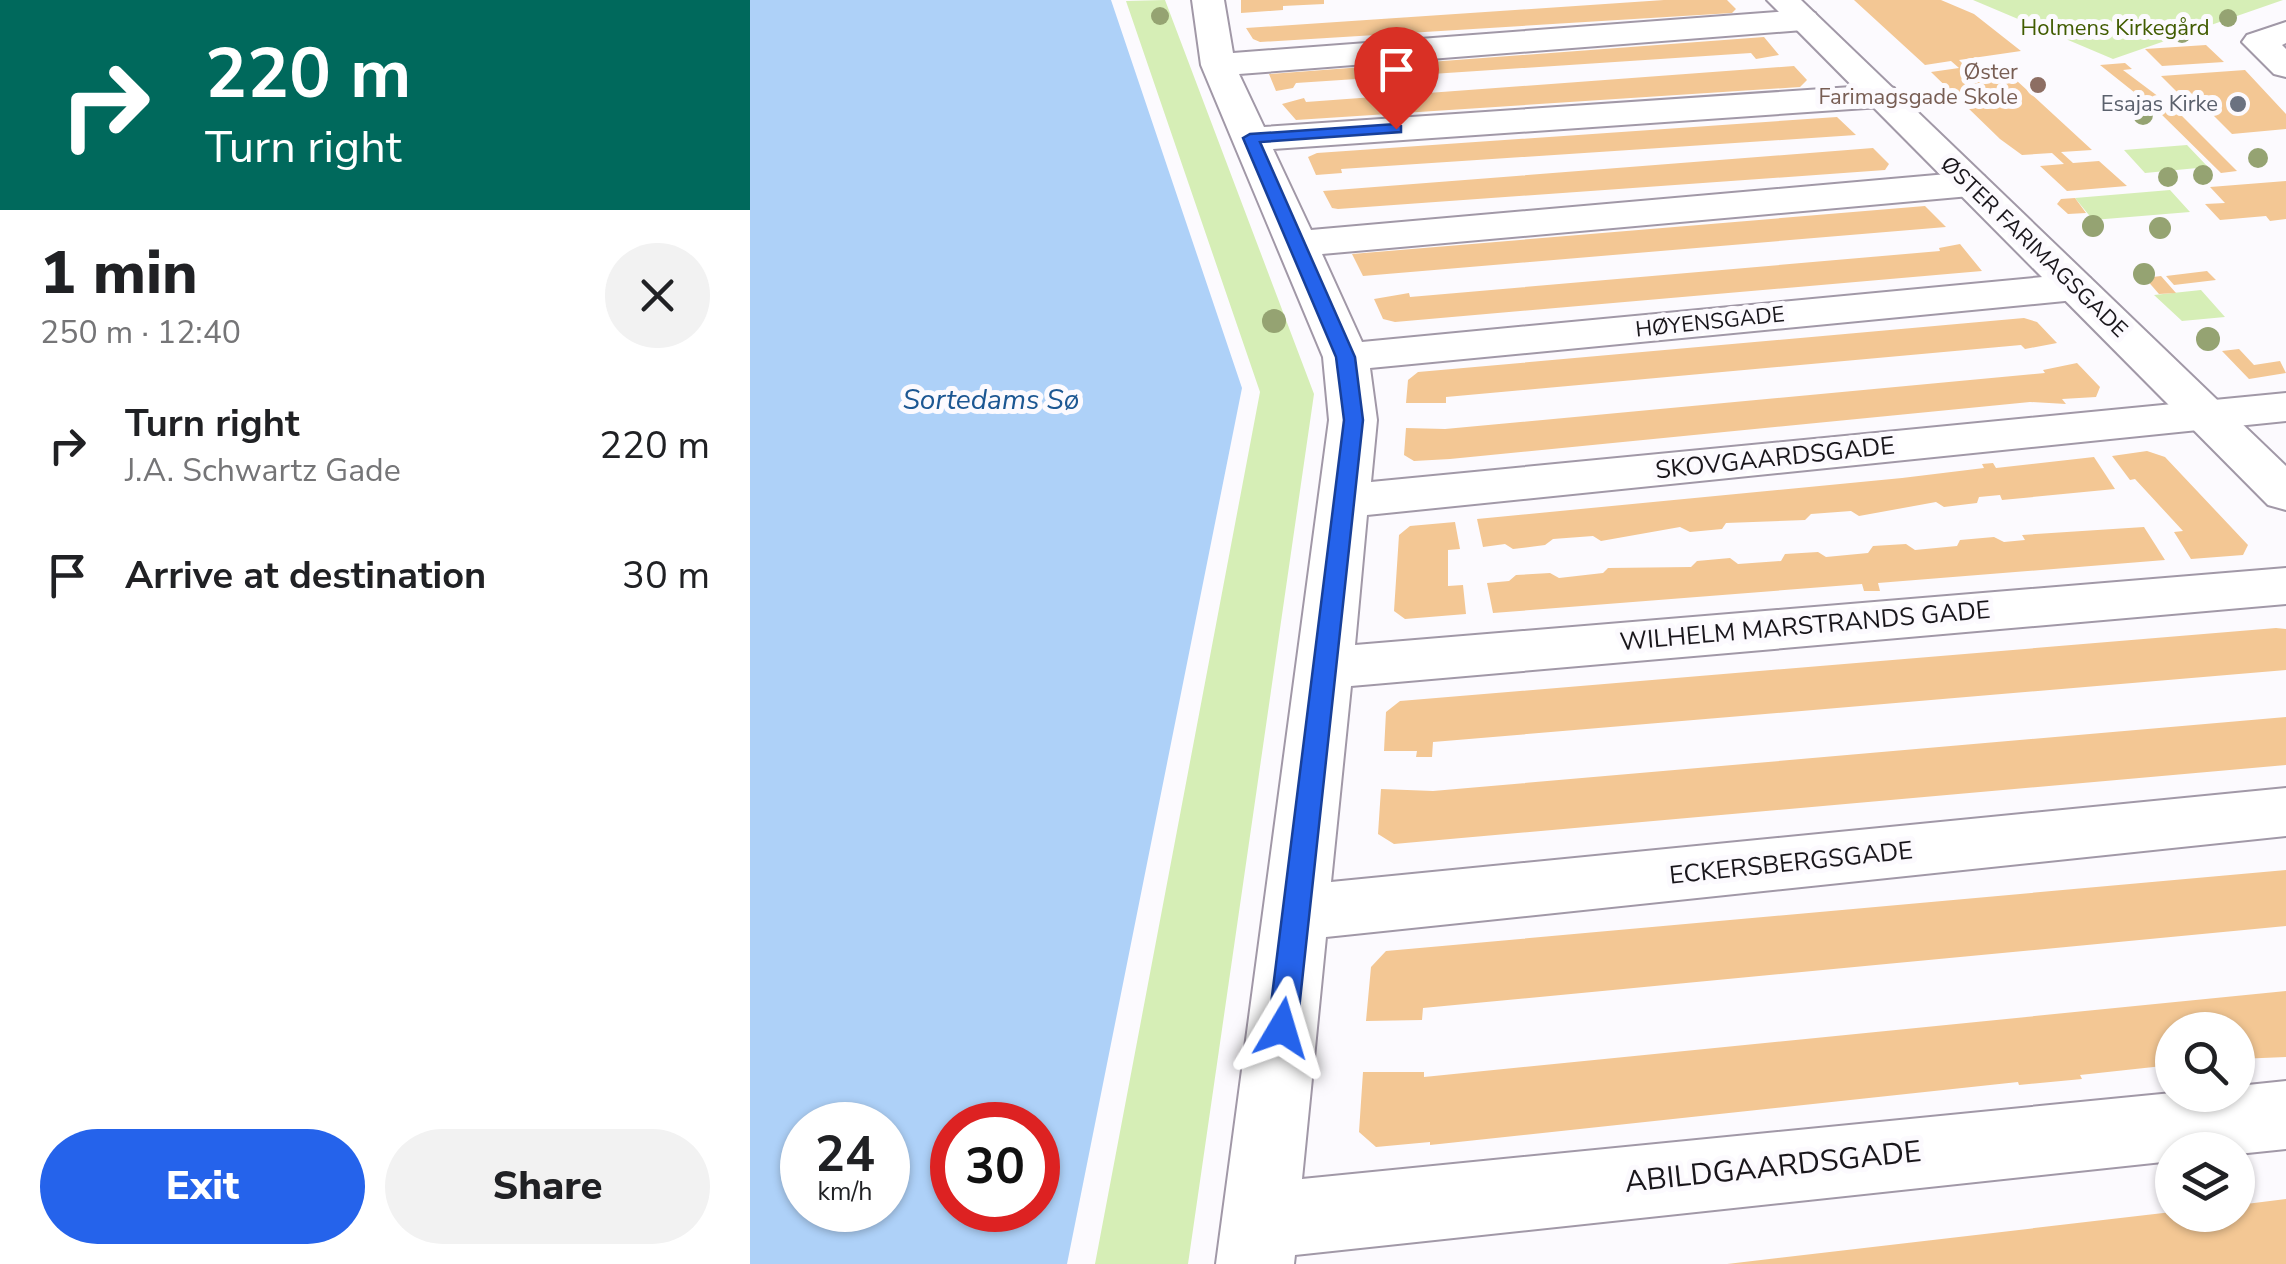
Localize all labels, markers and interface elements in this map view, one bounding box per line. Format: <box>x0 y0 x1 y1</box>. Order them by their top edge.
park label: Holmens Kirkegård <box>2020 13 2210 43</box>
text: 220 m <box>205 26 411 122</box>
pin <box>1354 27 1439 130</box>
icon: right <box>40 40 170 170</box>
icon: arrive <box>1369 42 1424 97</box>
place label: Øster Farimagsgade Skole <box>1818 57 2018 112</box>
marker: Øster Farimagsgade Skole <box>2027 74 2049 96</box>
place label: Esajas Kirke <box>2101 89 2218 119</box>
marker: Esajas Kirke <box>2227 93 2249 115</box>
text: Turn right <box>205 117 402 178</box>
street label: ØSTER FARIMAGSGADE <box>1934 150 2134 344</box>
text: 1 min <box>40 232 198 314</box>
button: close <box>605 243 710 348</box>
street label: HØYENSGADE <box>1634 299 1786 345</box>
text: 250 m · 12:40 <box>40 311 241 354</box>
water label: Sortedams Sø <box>903 381 1079 419</box>
text: Turn right <box>125 398 300 449</box>
icon: right <box>40 418 95 473</box>
text: 220 m <box>599 420 710 471</box>
street label: SKOVGAARDSGADE <box>1654 429 1896 487</box>
text: J.A. Schwartz Gade <box>125 449 401 492</box>
icon: arrive <box>40 548 95 603</box>
text: Arrive at destination <box>125 550 486 601</box>
text: 30 m <box>622 550 710 601</box>
street label: WILHELM MARSTRANDS GADE <box>1618 593 1992 659</box>
street label: ECKERSBERGSGADE <box>1668 833 1914 893</box>
position arrow <box>1230 976 1334 1080</box>
map controls <box>2155 1012 2255 1232</box>
button: search <box>2155 1012 2255 1112</box>
speed limit sign: 30 <box>930 1102 1060 1232</box>
text: 24 <box>815 1120 875 1189</box>
button: Exit <box>40 1129 365 1244</box>
button: Share <box>385 1129 710 1244</box>
street label: ABILDGAARDSGADE <box>1623 1131 1923 1203</box>
button: layers <box>2155 1132 2255 1232</box>
text: km/h <box>817 1175 873 1209</box>

